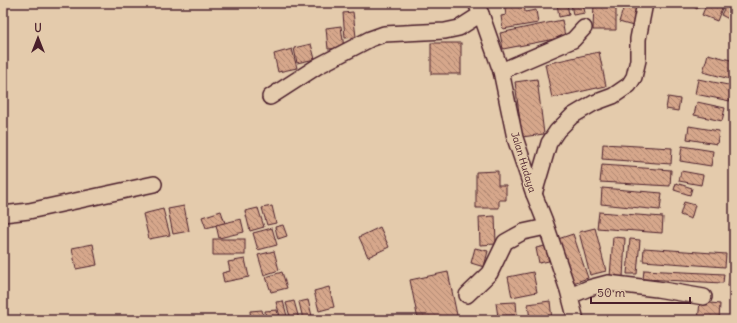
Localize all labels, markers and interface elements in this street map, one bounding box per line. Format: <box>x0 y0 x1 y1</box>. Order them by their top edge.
north arrow <box>18 18 58 58</box>
text: U <box>34 21 42 35</box>
street label: Jalan Hudaya <box>508 130 539 194</box>
scale bar <box>591 279 690 305</box>
text: 50 m <box>597 285 626 300</box>

